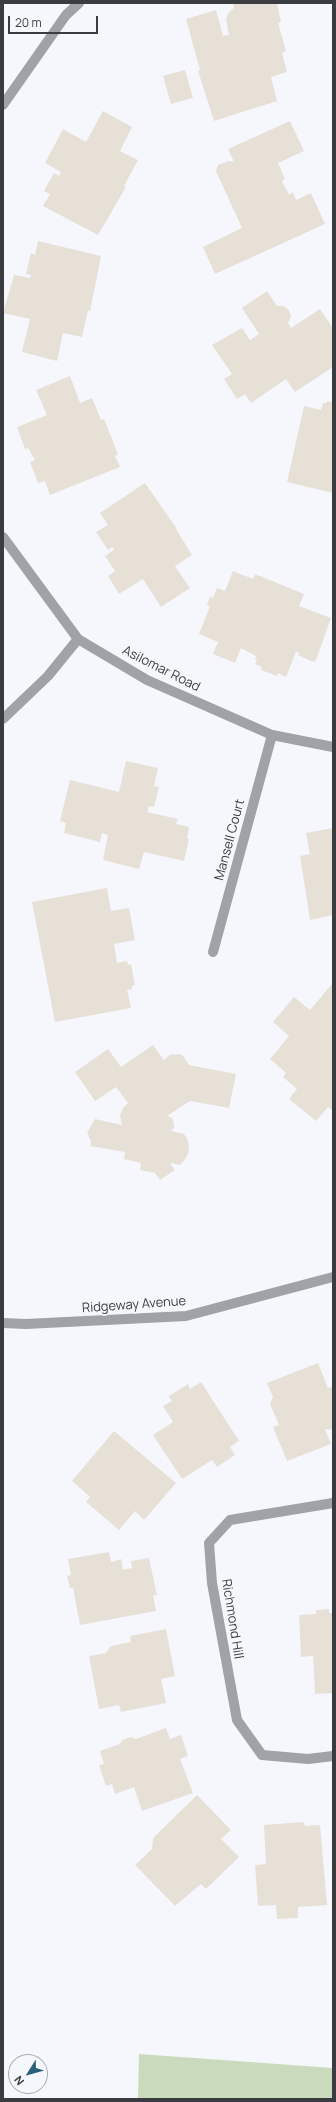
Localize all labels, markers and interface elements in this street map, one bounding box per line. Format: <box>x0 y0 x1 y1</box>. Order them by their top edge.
scale bar <box>10 8 100 34</box>
text: 20 m <box>15 14 42 31</box>
street label: Asilomar Road <box>120 643 202 695</box>
street label: Mansell Court <box>212 798 248 882</box>
street label: Ridgeway Avenue <box>81 1294 187 1316</box>
street label: Richmond Hill <box>218 1578 246 1660</box>
north arrow <box>8 2054 48 2094</box>
text: N <box>10 2073 27 2089</box>

